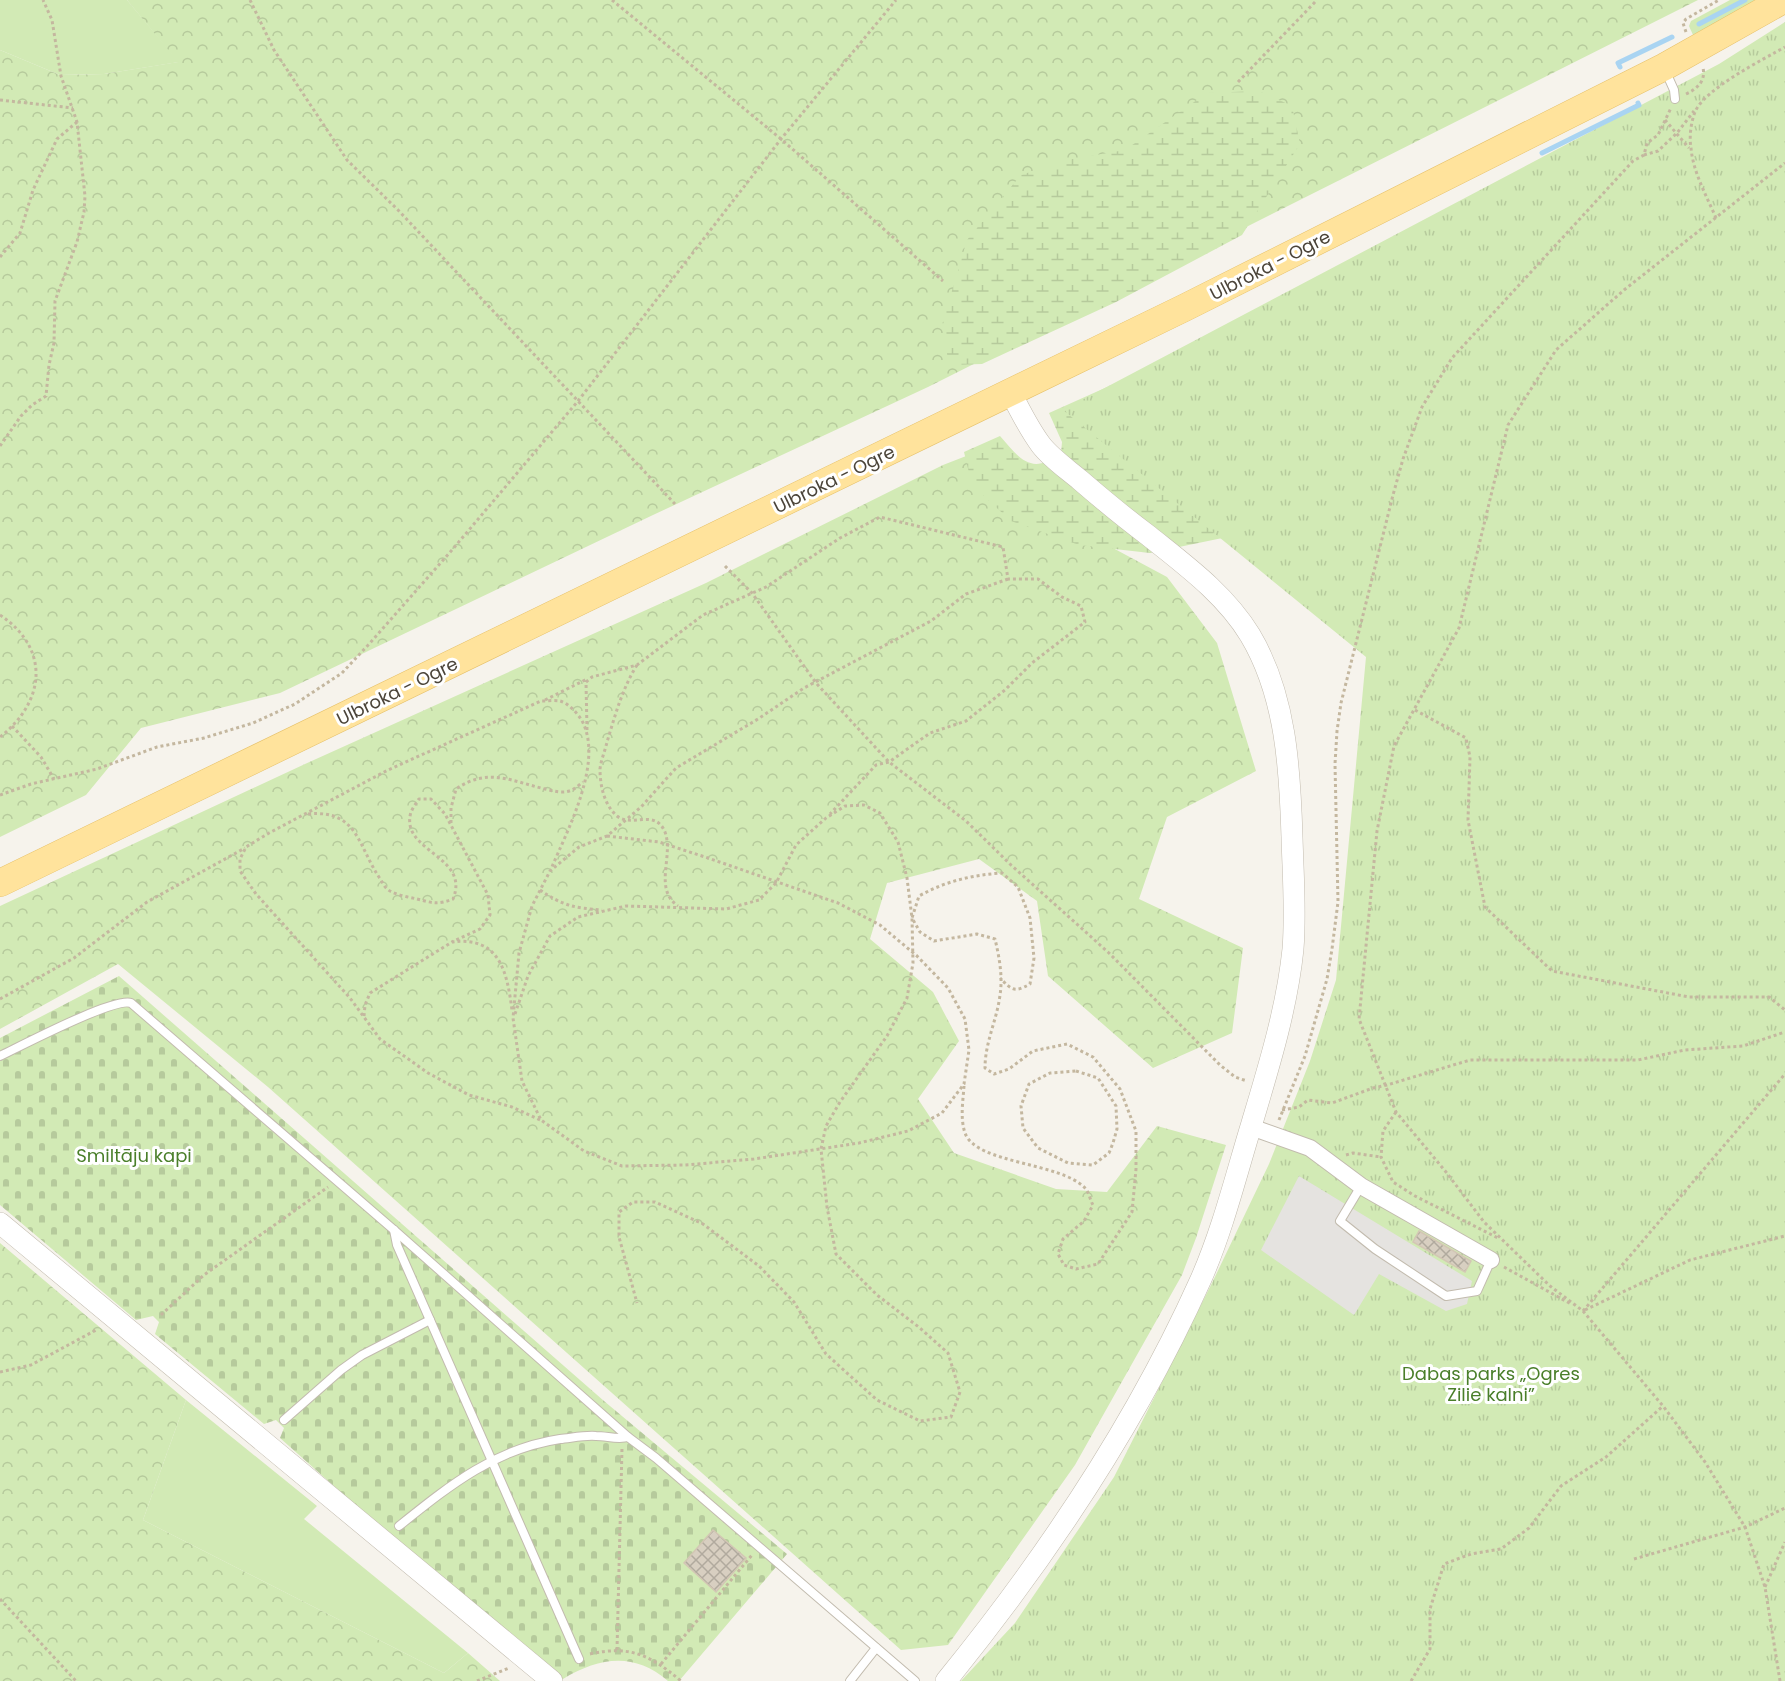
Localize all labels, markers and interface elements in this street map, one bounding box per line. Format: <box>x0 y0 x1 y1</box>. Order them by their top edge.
street label: Ulbroka - Ogre <box>1205 224 1335 306</box>
street label: Ulbroka - Ogre <box>769 439 899 519</box>
street label: Ulbroka - Ogre <box>332 651 462 731</box>
park label: Smiltāju kapi <box>76 1143 192 1168</box>
park label: Dabas parks „Ogres Zilie kalni” <box>1402 1361 1580 1407</box>

